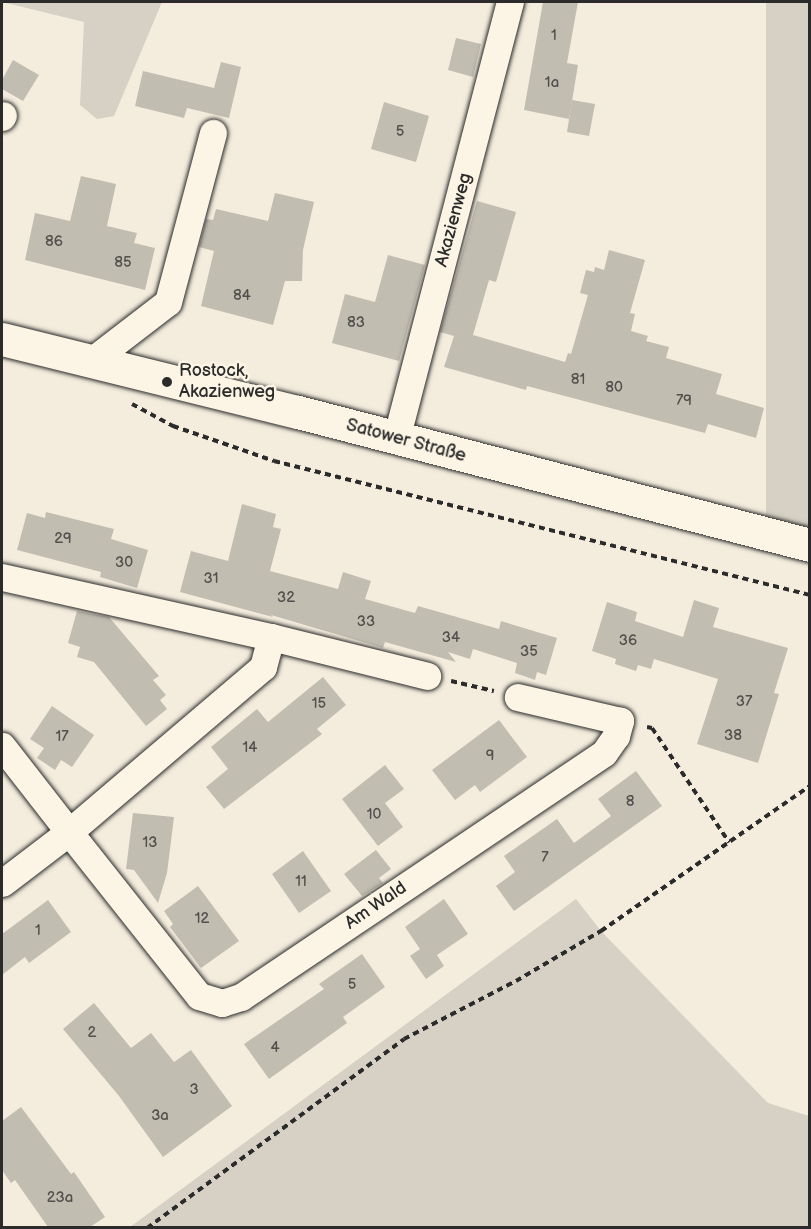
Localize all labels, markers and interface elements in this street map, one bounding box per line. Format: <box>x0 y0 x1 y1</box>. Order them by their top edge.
house number: 1 <box>551 27 557 45</box>
house number: 1a <box>545 74 559 92</box>
house number: 5 <box>396 123 404 141</box>
street label: Akazienweg <box>431 171 477 269</box>
house number: 86 <box>45 233 63 251</box>
house number: 85 <box>114 254 132 272</box>
house number: 84 <box>233 287 251 305</box>
house number: 83 <box>347 314 365 332</box>
place label: Rostock, Akazienweg <box>179 361 275 404</box>
house number: 81 <box>571 371 585 389</box>
marker: Rostock, Akazienweg <box>160 375 174 389</box>
house number: 80 <box>605 379 623 397</box>
house number: 79 <box>676 392 692 410</box>
street label: Satower Straße <box>343 415 469 467</box>
house number: 29 <box>54 530 72 548</box>
house number: 30 <box>115 554 133 572</box>
house number: 31 <box>203 570 219 588</box>
house number: 32 <box>277 589 295 607</box>
house number: 33 <box>357 613 375 631</box>
house number: 34 <box>442 629 460 647</box>
house number: 36 <box>619 632 637 650</box>
house number: 35 <box>520 643 538 661</box>
house number: 37 <box>736 693 752 711</box>
house number: 15 <box>312 695 326 713</box>
house number: 38 <box>724 727 742 745</box>
house number: 17 <box>55 728 69 746</box>
house number: 14 <box>243 739 257 757</box>
house number: 9 <box>486 747 494 765</box>
house number: 8 <box>626 793 634 811</box>
house number: 10 <box>367 806 381 824</box>
house number: 13 <box>142 834 158 852</box>
house number: 7 <box>541 849 549 867</box>
house number: 11 <box>295 873 307 891</box>
street label: Am Wald <box>341 877 411 935</box>
house number: 12 <box>195 910 209 928</box>
house number: 1 <box>35 922 41 940</box>
house number: 5 <box>348 976 356 994</box>
house number: 2 <box>88 1024 96 1042</box>
house number: 4 <box>270 1039 280 1057</box>
house number: 3 <box>189 1081 199 1099</box>
house number: 3a <box>151 1107 169 1125</box>
house number: 23a <box>47 1189 73 1207</box>

